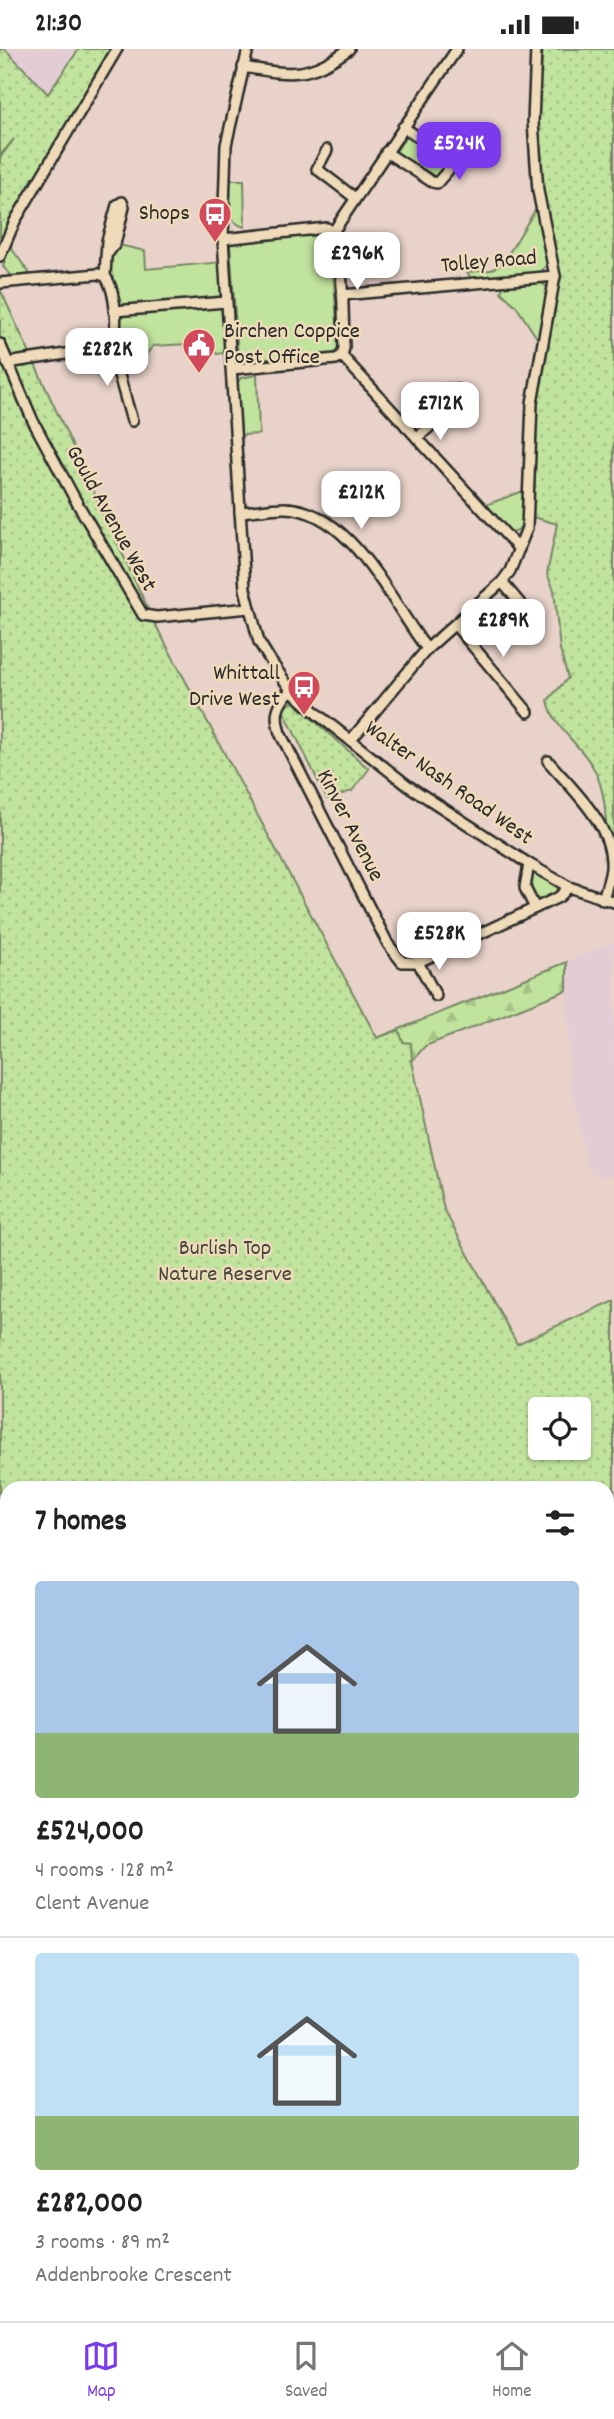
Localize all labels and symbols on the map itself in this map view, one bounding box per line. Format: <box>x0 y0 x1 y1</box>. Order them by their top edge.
pin: £524K <box>410 123 508 182</box>
bus stop icon: Shops <box>196 195 234 244</box>
place label: Shops <box>139 198 190 231</box>
pin: £296K <box>308 233 406 292</box>
street label: Tolley Road <box>440 242 538 284</box>
place label: Birchen Coppice Post Office <box>224 316 360 375</box>
public building icon: Birchen Coppice Post Office <box>180 326 218 375</box>
pin: £282K <box>58 329 156 388</box>
pin: £712K <box>391 383 489 442</box>
street label: Gould Avenue West <box>56 440 164 598</box>
pin: £212K <box>312 471 410 531</box>
pin: £289K <box>454 599 552 659</box>
place label: Whittall Drive West <box>189 658 281 717</box>
bus stop icon: Whittall Drive West <box>285 668 323 717</box>
street label: Walter Nash Road West <box>357 713 539 855</box>
street label: Kinver Avenue <box>307 764 391 888</box>
pin: £528K <box>390 913 488 972</box>
park label: Burlish Top Nature Reserve <box>158 1233 292 1292</box>

